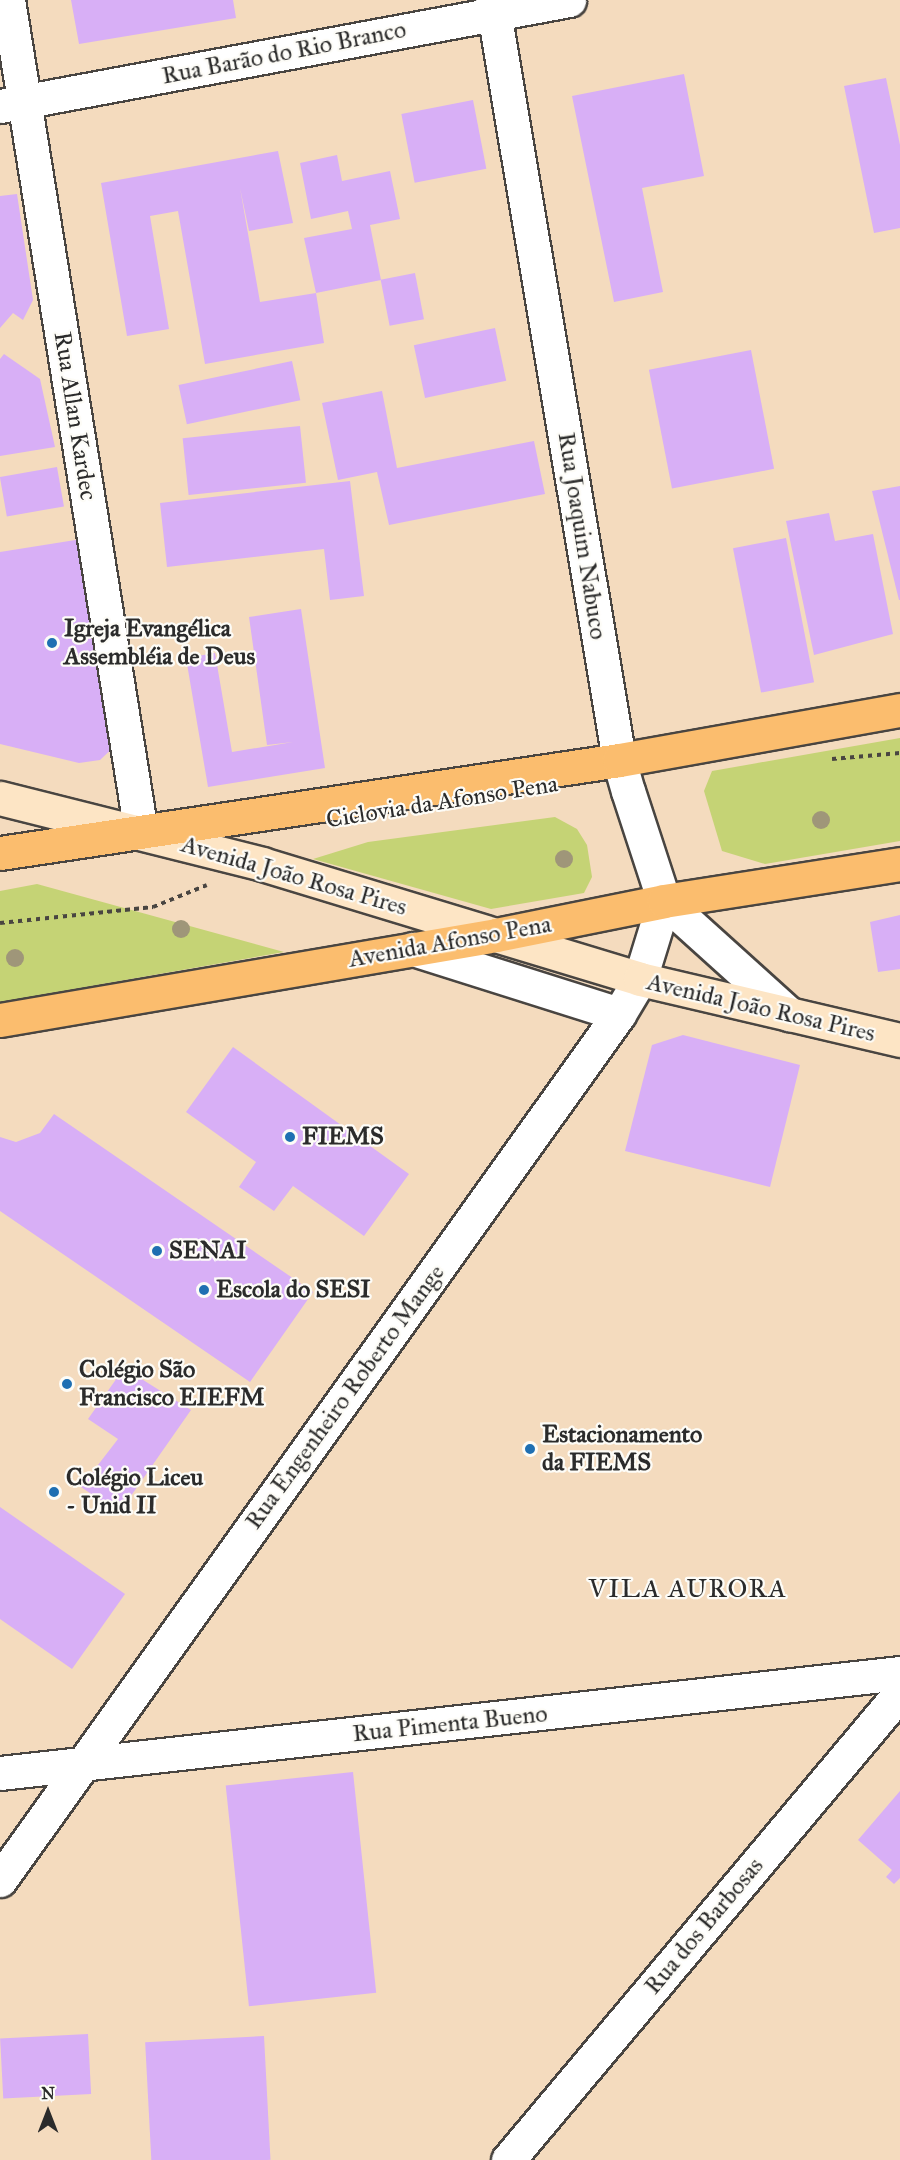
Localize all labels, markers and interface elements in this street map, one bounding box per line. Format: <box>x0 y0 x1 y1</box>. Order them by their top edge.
street label: Rua Barão do Rio Branco <box>160 15 408 91</box>
street label: Rua Allan Kardec <box>47 330 103 502</box>
street label: Rua Joaquim Nabuco <box>551 430 613 642</box>
place label: Igreja Evangélica Assembléia de Deus <box>64 615 255 671</box>
marker: Igreja Evangélica Assembléia de Deus <box>45 636 59 650</box>
street label: Ciclovia da Afonso Pena <box>324 769 560 835</box>
street label: Avenida João Rosa Pires <box>178 830 410 922</box>
street label: Avenida Afonso Pena <box>347 910 553 974</box>
street label: Avenida João Rosa Pires <box>644 968 878 1048</box>
place label: FIEMS <box>302 1123 384 1151</box>
marker: FIEMS <box>283 1130 297 1144</box>
place label: SENAI <box>169 1237 247 1265</box>
marker: SENAI <box>150 1244 164 1258</box>
street label: Rua Engenheiro Roberto Mange <box>239 1259 451 1535</box>
place label: Escola do SESI <box>216 1276 371 1304</box>
marker: Escola do SESI <box>197 1283 211 1297</box>
place label: Colégio São Francisco EIEFM <box>79 1356 264 1412</box>
marker: Colégio São Francisco EIEFM <box>60 1377 74 1391</box>
place label: Estacionamento da FIEMS <box>542 1421 702 1477</box>
marker: Estacionamento da FIEMS <box>523 1442 537 1456</box>
place label: Colégio Liceu - Unid II <box>66 1464 203 1520</box>
marker: Colégio Liceu - Unid II <box>47 1485 61 1499</box>
district label: VILA AURORA <box>589 1573 787 1605</box>
street label: Rua Pimenta Bueno <box>351 1699 549 1749</box>
street label: Rua dos Barbosas <box>638 1852 770 2000</box>
north arrow <box>18 2082 78 2142</box>
text: N <box>41 2084 55 2103</box>

